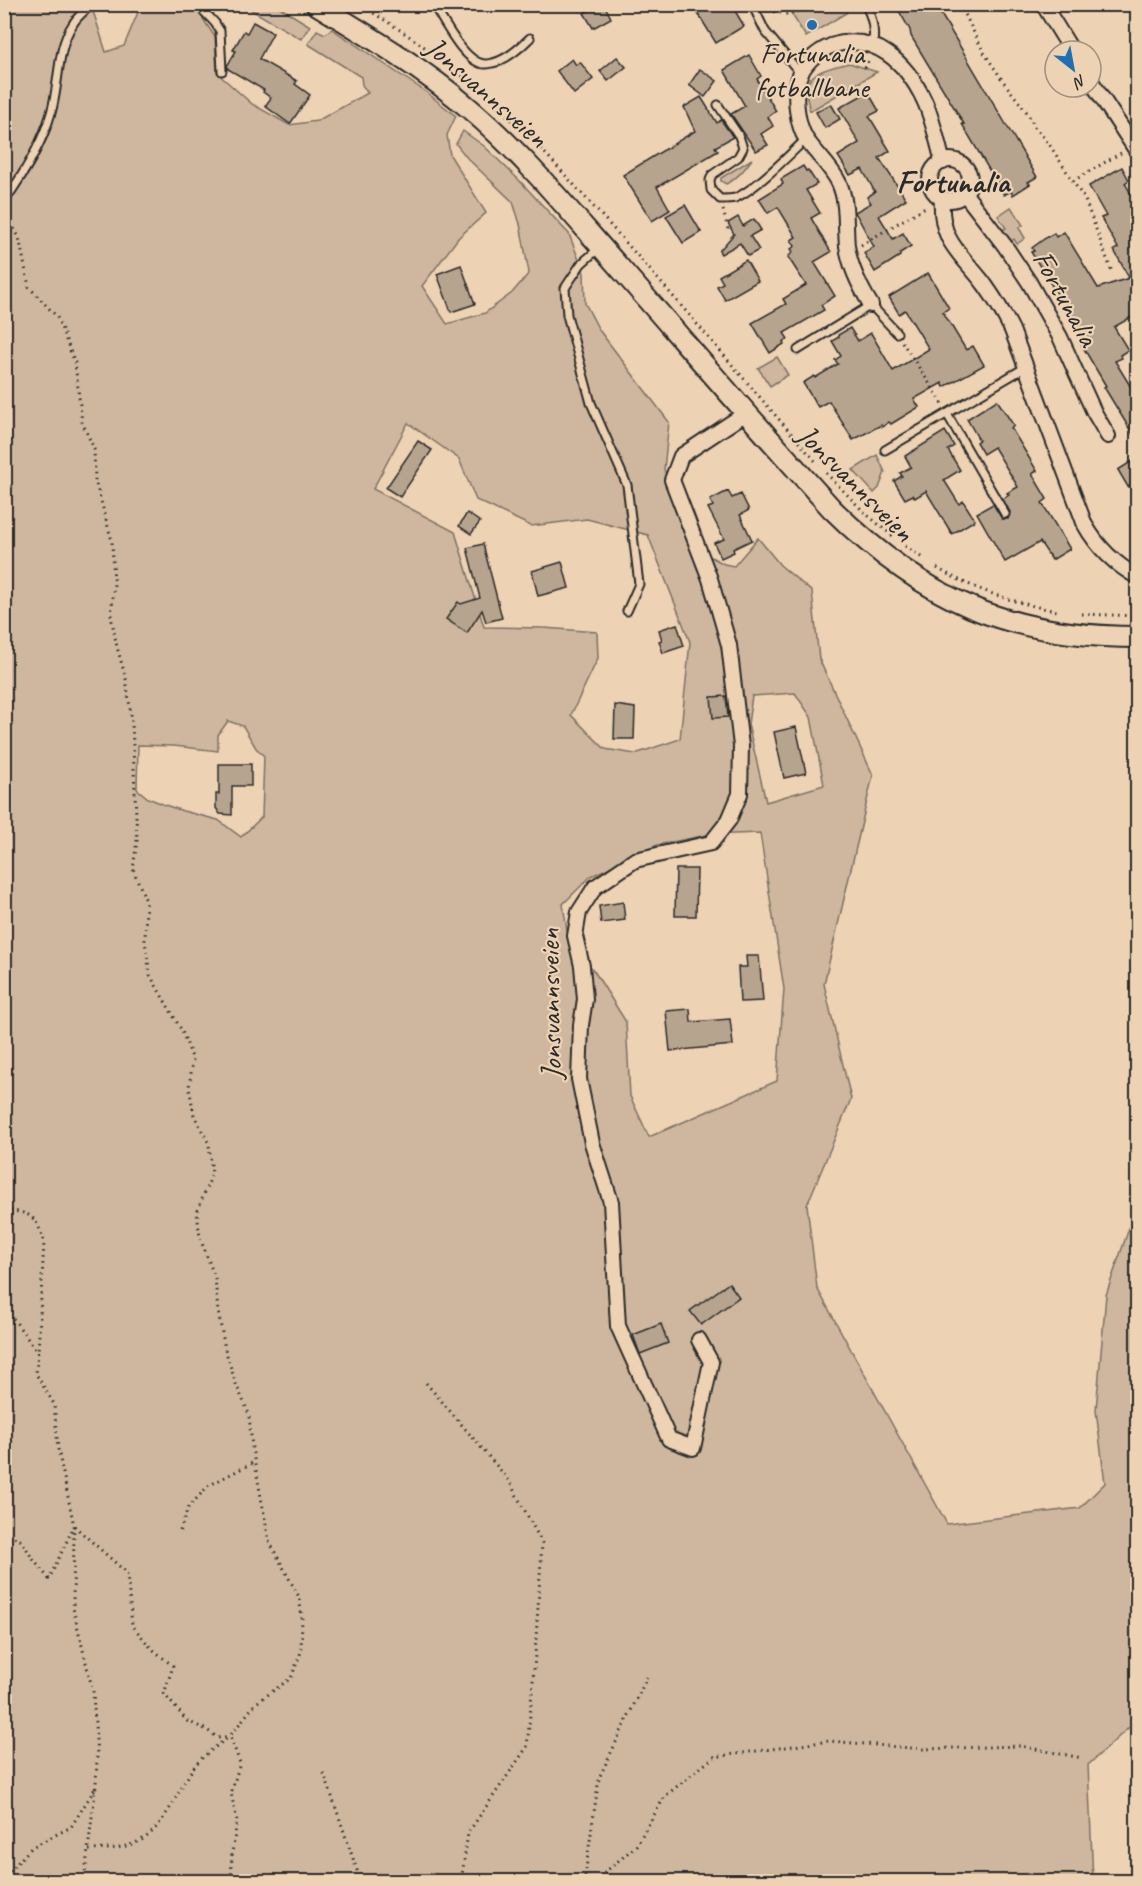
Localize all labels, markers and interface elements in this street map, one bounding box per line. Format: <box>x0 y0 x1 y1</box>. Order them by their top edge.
marker: Fortunalia fotballbane <box>805 18 819 32</box>
street label: Jonsvannsveien <box>416 27 557 156</box>
place label: Fortunalia fotballbane <box>755 34 871 106</box>
north arrow <box>1043 39 1103 99</box>
text: N <box>1068 70 1090 94</box>
district label: Fortunalia <box>897 161 1012 202</box>
street label: Fortunalia <box>1024 243 1109 354</box>
street label: Jonsvannsveien <box>788 415 923 550</box>
street label: Jonsvannsveien <box>530 928 570 1082</box>

